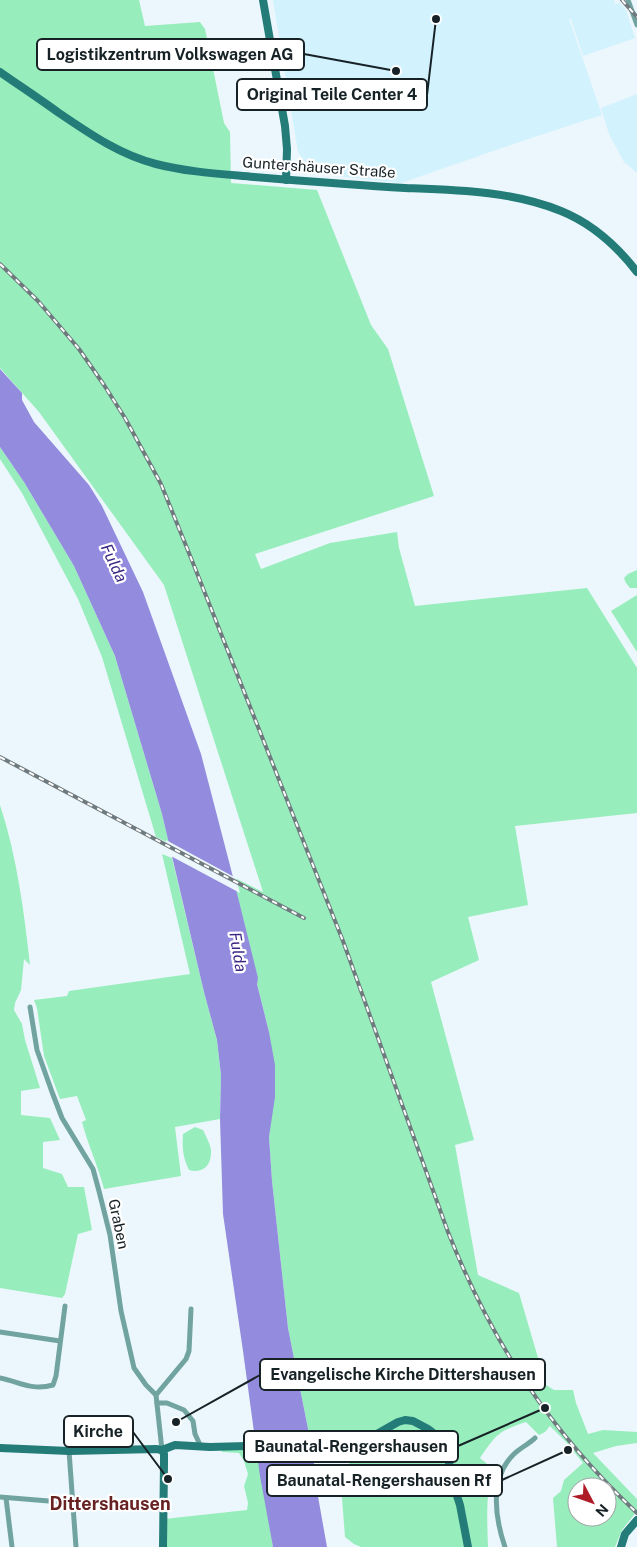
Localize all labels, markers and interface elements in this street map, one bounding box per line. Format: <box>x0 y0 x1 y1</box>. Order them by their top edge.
callout: Logistikzentrum Volkswagen AG <box>37 39 304 70</box>
text: Logistikzentrum Volkswagen AG <box>47 45 293 64</box>
callout: Original Teile Center 4 <box>237 79 427 110</box>
text: Original Teile Center 4 <box>247 85 418 104</box>
street label: Guntershäuser Straße <box>242 153 396 181</box>
water label: Fulda <box>97 541 131 585</box>
water label: Fulda <box>225 931 251 973</box>
street label: Graben <box>105 1197 133 1251</box>
callout: Evangelische Kirche Dittershausen <box>260 1359 545 1390</box>
text: Evangelische Kirche Dittershausen <box>270 1365 536 1384</box>
callout: Kirche <box>64 1416 133 1447</box>
text: Kirche <box>73 1422 123 1441</box>
callout: Baunatal-Rengershausen <box>244 1431 458 1462</box>
text: Baunatal-Rengershausen <box>254 1437 448 1456</box>
callout: Baunatal-Rengershausen Rf <box>267 1465 502 1496</box>
text: Baunatal-Rengershausen Rf <box>277 1471 492 1490</box>
north arrow <box>567 1477 617 1527</box>
district label: Dittershausen <box>49 1493 171 1514</box>
text: N <box>592 1501 611 1520</box>

